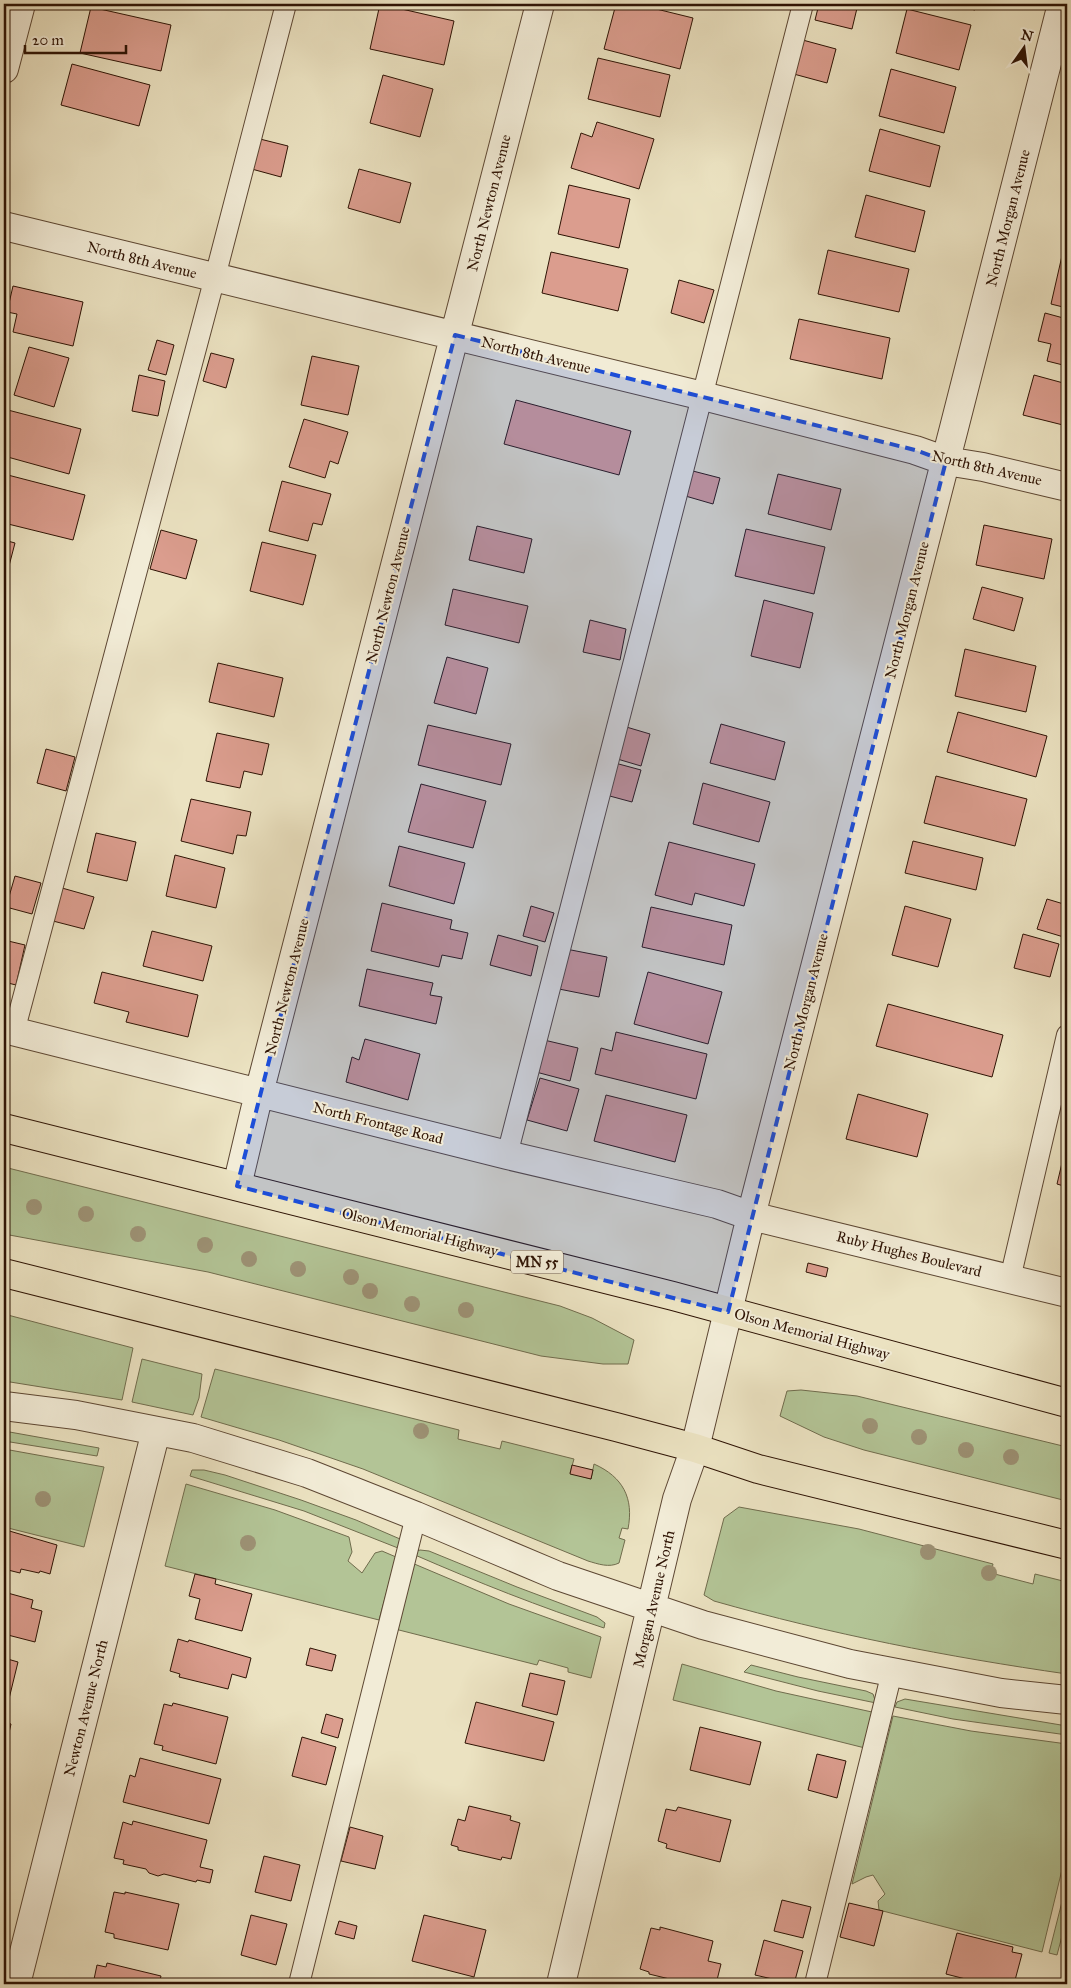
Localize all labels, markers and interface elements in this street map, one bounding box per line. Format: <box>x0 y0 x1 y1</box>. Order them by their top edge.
scale bar <box>25 22 126 54</box>
north arrow <box>998 22 1048 72</box>
text: N <box>1019 26 1035 46</box>
text: 20 m <box>32 31 64 49</box>
street label: North Newton Avenue <box>463 133 515 273</box>
street label: North Morgan Avenue <box>982 148 1034 288</box>
street label: North 8th Avenue <box>85 238 199 282</box>
street label: North 8th Avenue <box>479 333 593 377</box>
street label: North 8th Avenue <box>930 447 1044 489</box>
street label: North Newton Avenue <box>362 525 414 665</box>
street label: North Morgan Avenue <box>881 540 933 680</box>
street label: North Newton Avenue <box>261 917 313 1057</box>
street label: North Morgan Avenue <box>780 932 832 1072</box>
street label: North Frontage Road <box>311 1098 445 1148</box>
street label: Olson Memorial Highway <box>340 1204 501 1260</box>
street label: Ruby Hughes Boulevard <box>834 1227 984 1281</box>
road number: MN 55 <box>511 1250 563 1274</box>
street label: Olson Memorial Highway <box>732 1305 893 1364</box>
street label: Morgan Avenue North <box>629 1528 679 1670</box>
street label: Newton Avenue North <box>60 1637 112 1778</box>

